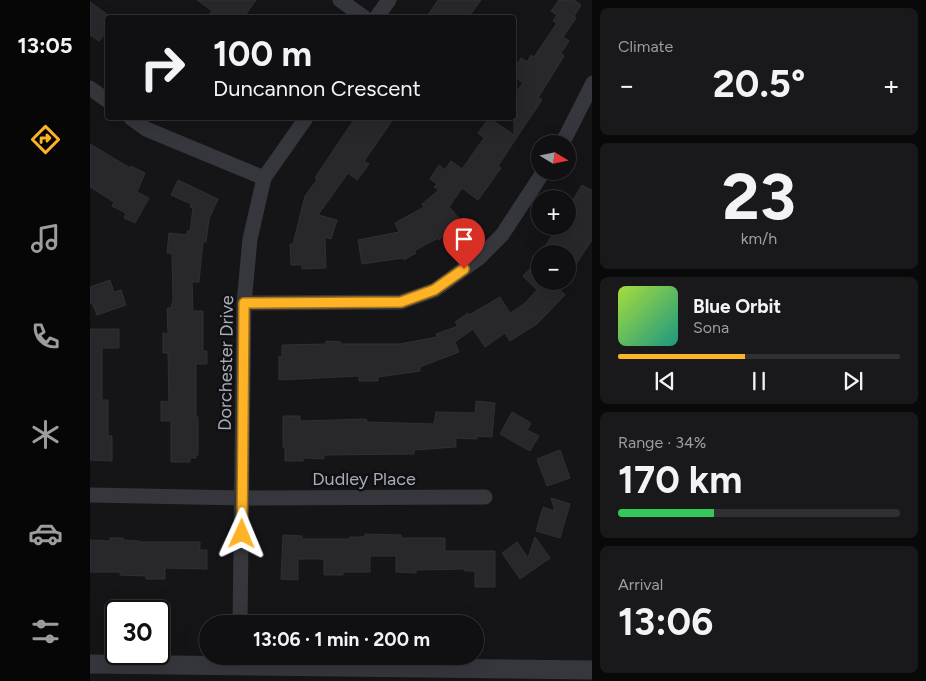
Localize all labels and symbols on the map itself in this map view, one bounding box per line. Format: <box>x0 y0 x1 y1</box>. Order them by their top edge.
north arrow <box>531 135 576 180</box>
pin <box>443 218 485 269</box>
street label: Dorchester Drive <box>214 295 238 431</box>
street label: Dudley Place <box>312 468 416 490</box>
position arrow <box>215 507 267 559</box>
speed limit sign: 30 <box>105 600 170 665</box>

